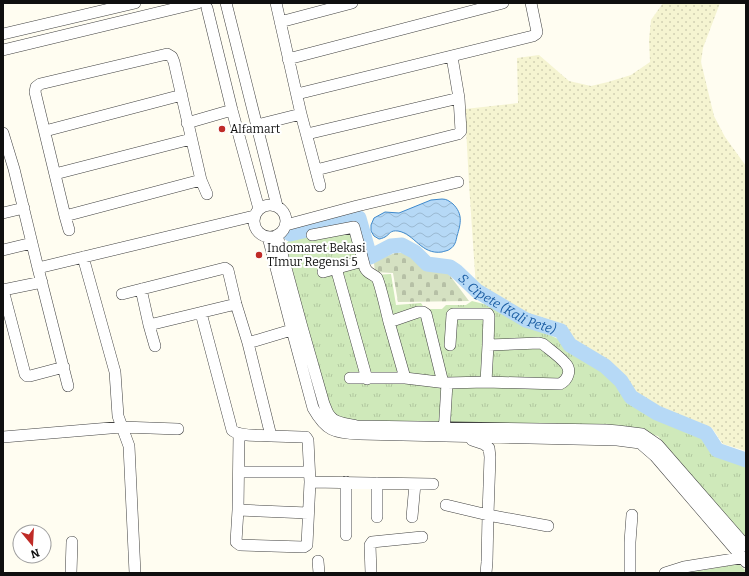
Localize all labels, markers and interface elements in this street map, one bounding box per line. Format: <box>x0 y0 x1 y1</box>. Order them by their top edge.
place label: Alfamart <box>230 122 281 136</box>
marker: Alfamart <box>217 124 227 134</box>
place label: Indomaret Bekasi TImur Regensi 5 <box>267 241 366 269</box>
marker: Indomaret Bekasi TImur Regensi 5 <box>254 250 264 260</box>
water label: S. Cipete (Kali Pete) <box>456 270 558 336</box>
north arrow <box>12 524 52 564</box>
text: N <box>28 546 41 561</box>

